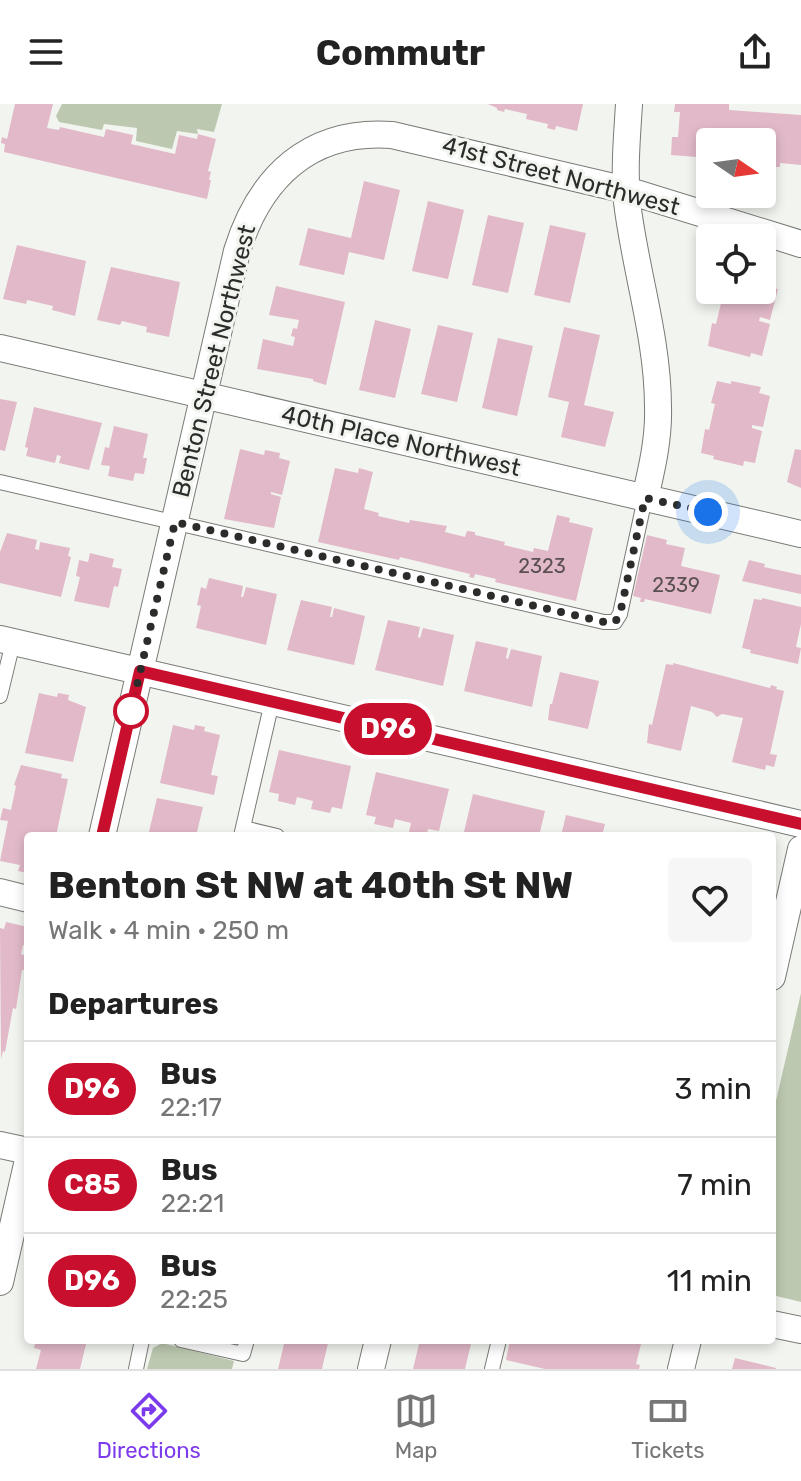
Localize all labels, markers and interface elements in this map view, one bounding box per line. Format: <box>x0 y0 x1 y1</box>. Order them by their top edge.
icon: menu <box>24 30 68 74</box>
icon: share <box>733 30 777 74</box>
text: Commutr <box>316 31 485 74</box>
north arrow <box>696 128 776 208</box>
map controls <box>696 128 776 304</box>
street label: 41st Street Northwest <box>439 131 683 221</box>
street label: Benton Street Northwest <box>167 222 261 500</box>
button: locate <box>696 224 776 304</box>
street label: 40th Place Northwest <box>279 400 523 482</box>
your location <box>688 492 728 532</box>
house number: 2323 <box>518 554 566 578</box>
house number: 2339 <box>652 573 700 597</box>
unlabelled marker <box>114 694 148 728</box>
line badge: D96 <box>342 703 434 755</box>
text: D96 <box>360 712 416 745</box>
button: heart <box>668 858 752 942</box>
text: Benton St NW at 40th St NW <box>48 862 573 908</box>
text: Walk · 4 min · 250 m <box>48 915 289 946</box>
text: Departures <box>48 986 219 1022</box>
text: Bus <box>160 1056 217 1092</box>
text: 3 min <box>675 1071 752 1107</box>
text: D96 <box>64 1072 120 1105</box>
text: 22:17 <box>160 1092 222 1123</box>
text: Bus <box>161 1152 218 1188</box>
text: 7 min <box>677 1167 752 1203</box>
text: C85 <box>64 1168 121 1201</box>
text: 22:21 <box>161 1188 224 1219</box>
text: Bus <box>160 1248 217 1284</box>
text: 11 min <box>667 1263 752 1299</box>
text: D96 <box>64 1264 120 1297</box>
text: 22:25 <box>160 1284 228 1315</box>
tab: Directions <box>97 1389 201 1464</box>
tab: Map <box>394 1389 438 1464</box>
tab: Tickets <box>631 1389 704 1464</box>

